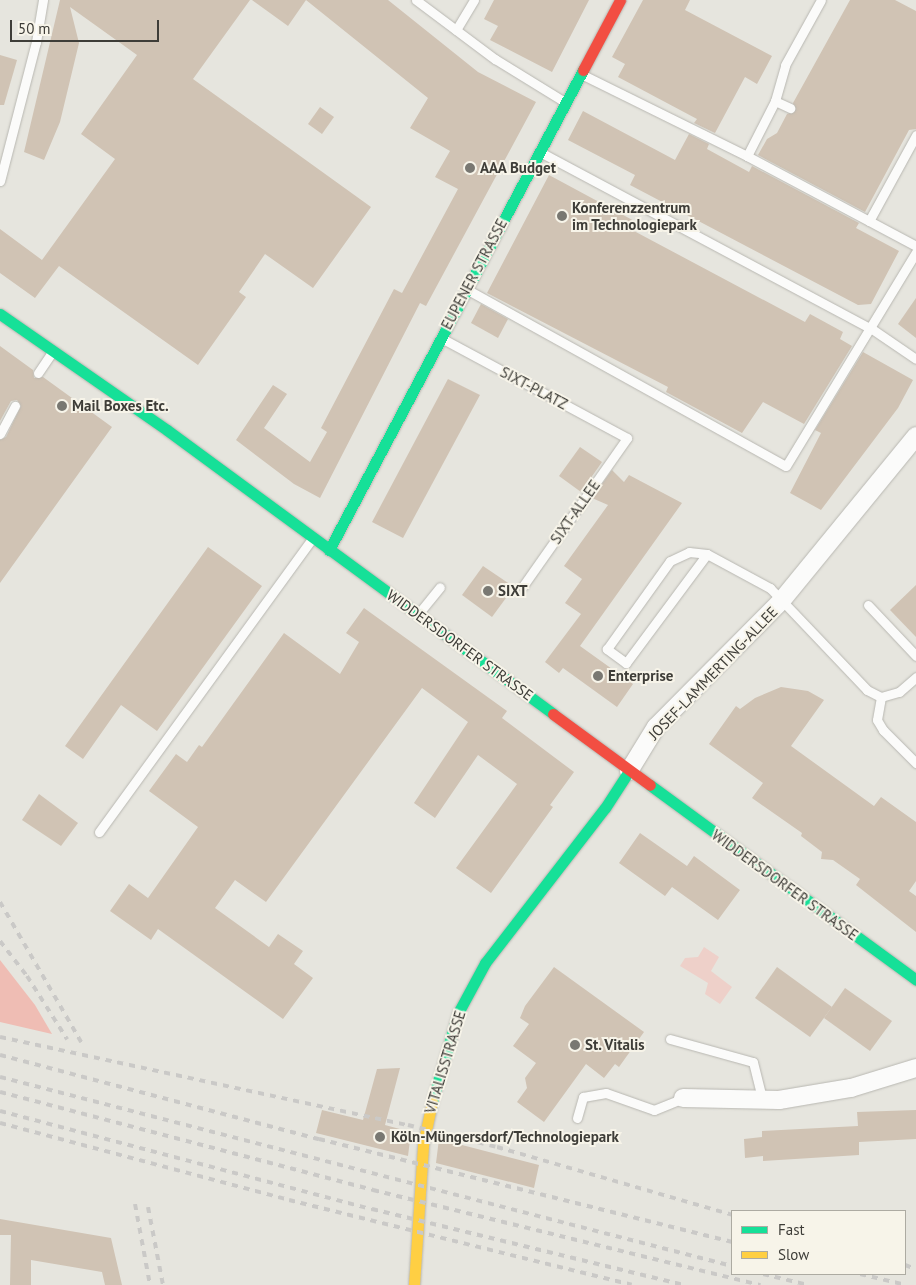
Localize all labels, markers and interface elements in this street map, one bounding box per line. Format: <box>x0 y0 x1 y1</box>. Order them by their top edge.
scale bar <box>12 10 161 42</box>
text: 50 m <box>18 19 51 38</box>
place label: AAA Budget <box>480 159 557 177</box>
marker: AAA Budget <box>464 162 476 174</box>
place label: Konferenzzentrum im Technologiepark <box>572 198 697 233</box>
marker: Konferenzzentrum im Technologiepark <box>556 210 568 222</box>
street label: EUPENER STRASSE <box>437 216 511 332</box>
street label: SIXT-PLATZ <box>497 363 571 413</box>
place label: Mail Boxes Etc. <box>72 397 169 415</box>
marker: Mail Boxes Etc. <box>56 400 68 412</box>
street label: SIXT-ALLEE <box>546 477 604 547</box>
place label: SIXT <box>498 582 528 600</box>
marker: SIXT <box>482 585 494 597</box>
street label: WIDDERSDORFER STRASSE <box>383 586 537 704</box>
street label: JOSEF-LAMMERTING-ALLEE <box>645 603 781 743</box>
place label: Enterprise <box>608 667 673 685</box>
marker: Enterprise <box>592 670 604 682</box>
street label: WIDDERSDORFER STRASSE <box>708 826 862 944</box>
street label: VITALISSTRASSE <box>421 1008 469 1116</box>
place label: St. Vitalis <box>585 1036 646 1054</box>
marker: St. Vitalis <box>569 1039 581 1051</box>
place label: Köln-Müngersdorf/Technologiepark <box>391 1128 619 1146</box>
marker: Köln-Müngersdorf/Technologiepark <box>373 1130 387 1144</box>
legend <box>731 1210 906 1275</box>
text: Fast <box>778 1220 805 1239</box>
text: Slow <box>778 1245 809 1264</box>

